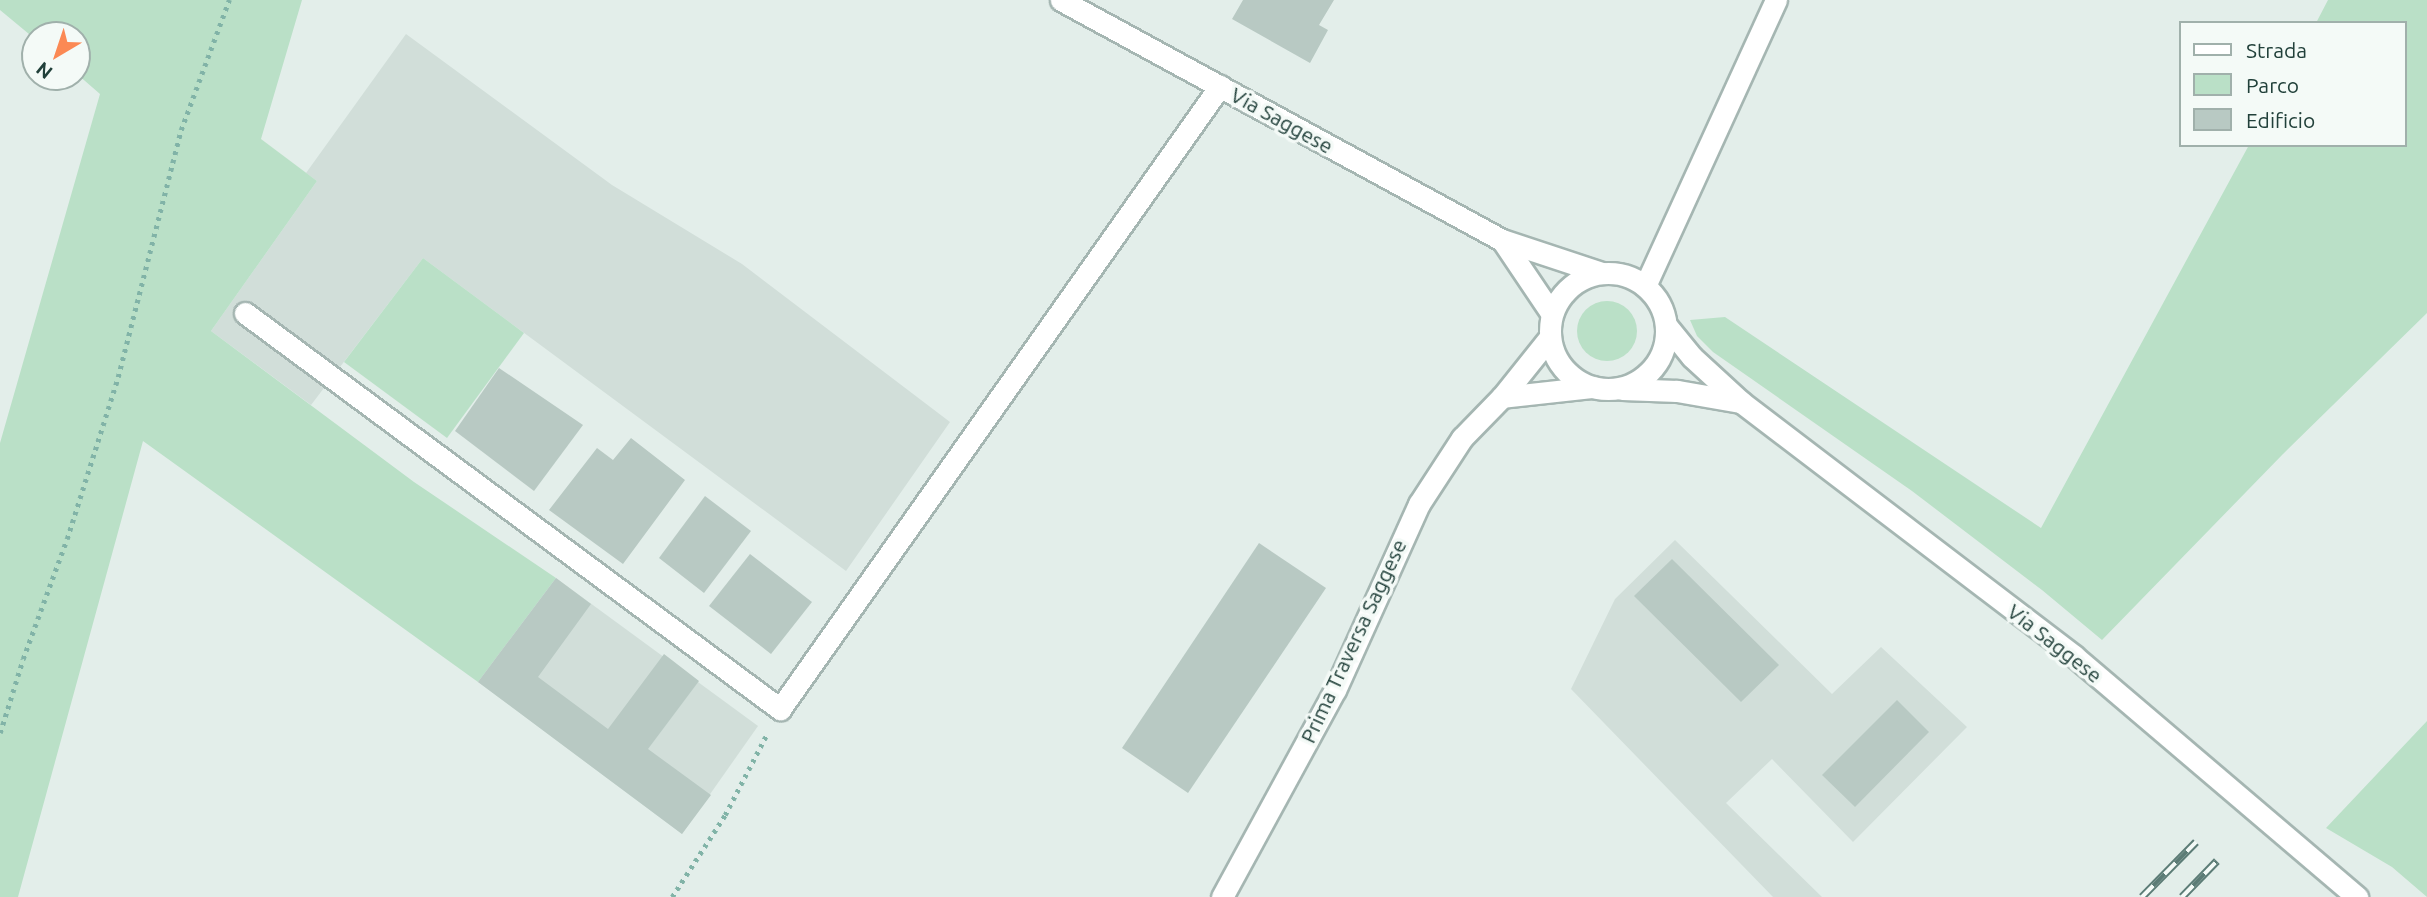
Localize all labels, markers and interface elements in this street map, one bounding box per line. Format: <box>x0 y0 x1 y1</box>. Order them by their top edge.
north arrow <box>21 21 91 91</box>
legend <box>2178 21 2406 147</box>
text: Strada <box>2246 38 2307 62</box>
text: N <box>32 58 56 84</box>
text: Parco <box>2246 73 2299 97</box>
street label: Via Saggese <box>1226 82 1338 158</box>
text: Edificio <box>2246 108 2315 132</box>
street label: Prima Traversa Saggese <box>1295 535 1411 747</box>
street label: Via Saggese <box>2003 598 2107 688</box>

